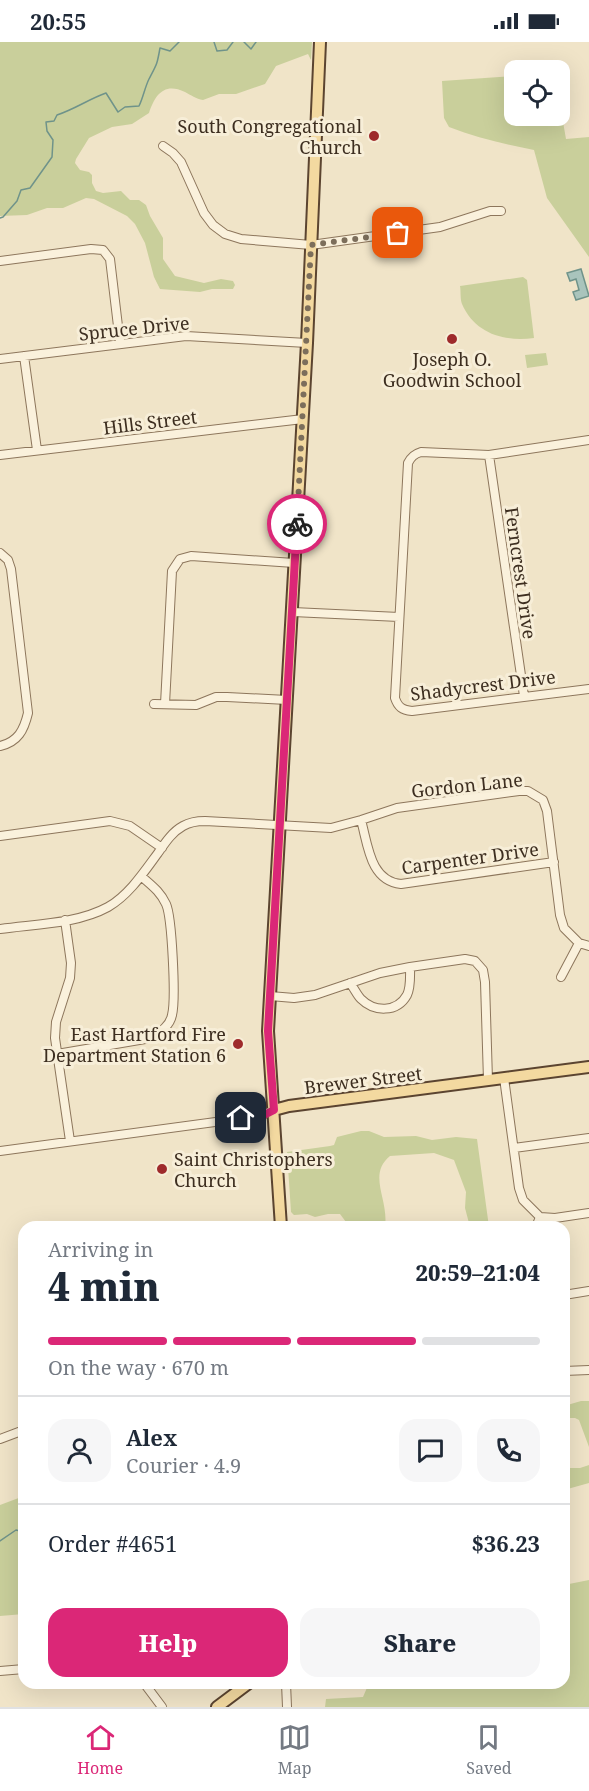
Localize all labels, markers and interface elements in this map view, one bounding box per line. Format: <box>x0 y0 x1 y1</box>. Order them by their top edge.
text: 20:55 <box>30 6 86 36</box>
map controls <box>504 60 570 126</box>
button: locate <box>504 60 570 126</box>
place label: South Congregational Church <box>177 114 362 159</box>
marker: South Congregational Church <box>367 129 381 143</box>
pin <box>372 207 423 258</box>
icon: bag <box>381 216 414 249</box>
street label: Spruce Drive <box>77 310 191 346</box>
marker: Joseph O. Goodwin School <box>445 332 459 346</box>
place label: Joseph O. Goodwin School <box>383 347 522 392</box>
street label: Hills Street <box>102 404 198 440</box>
courier <box>267 494 327 554</box>
street label: Ferncrest Drive <box>500 505 542 641</box>
icon: bike <box>281 508 314 541</box>
street label: Shadycrest Drive <box>409 664 557 706</box>
street label: Gordon Lane <box>410 767 524 803</box>
street label: Carpenter Drive <box>400 836 540 880</box>
place label: East Hartford Fire Department Station 6 <box>43 1022 226 1067</box>
marker: East Hartford Fire Department Station 6 <box>231 1037 245 1051</box>
street label: Brewer Street <box>303 1061 423 1099</box>
pin <box>215 1092 266 1143</box>
icon: home <box>224 1101 257 1134</box>
place label: Saint Christophers Church <box>174 1147 333 1192</box>
marker: Saint Christophers Church <box>155 1162 169 1176</box>
text: Arriving in <box>48 1236 153 1263</box>
text: 20:59–21:04 <box>416 1257 540 1287</box>
text: 4 min <box>48 1259 160 1312</box>
text: On the way · 670 m <box>48 1354 229 1381</box>
button: person <box>48 1419 111 1482</box>
button: chat <box>399 1419 462 1482</box>
button: phone <box>477 1419 540 1482</box>
text: Alex <box>126 1422 177 1452</box>
text: Courier · 4.9 <box>126 1452 241 1479</box>
text: Order #4651 <box>48 1528 178 1558</box>
text: $36.23 <box>471 1528 540 1558</box>
button: Help <box>48 1608 288 1677</box>
button: Share <box>300 1608 540 1677</box>
tab: Home <box>77 1721 123 1779</box>
tab: Map <box>278 1721 312 1779</box>
tab: Saved <box>466 1721 512 1779</box>

